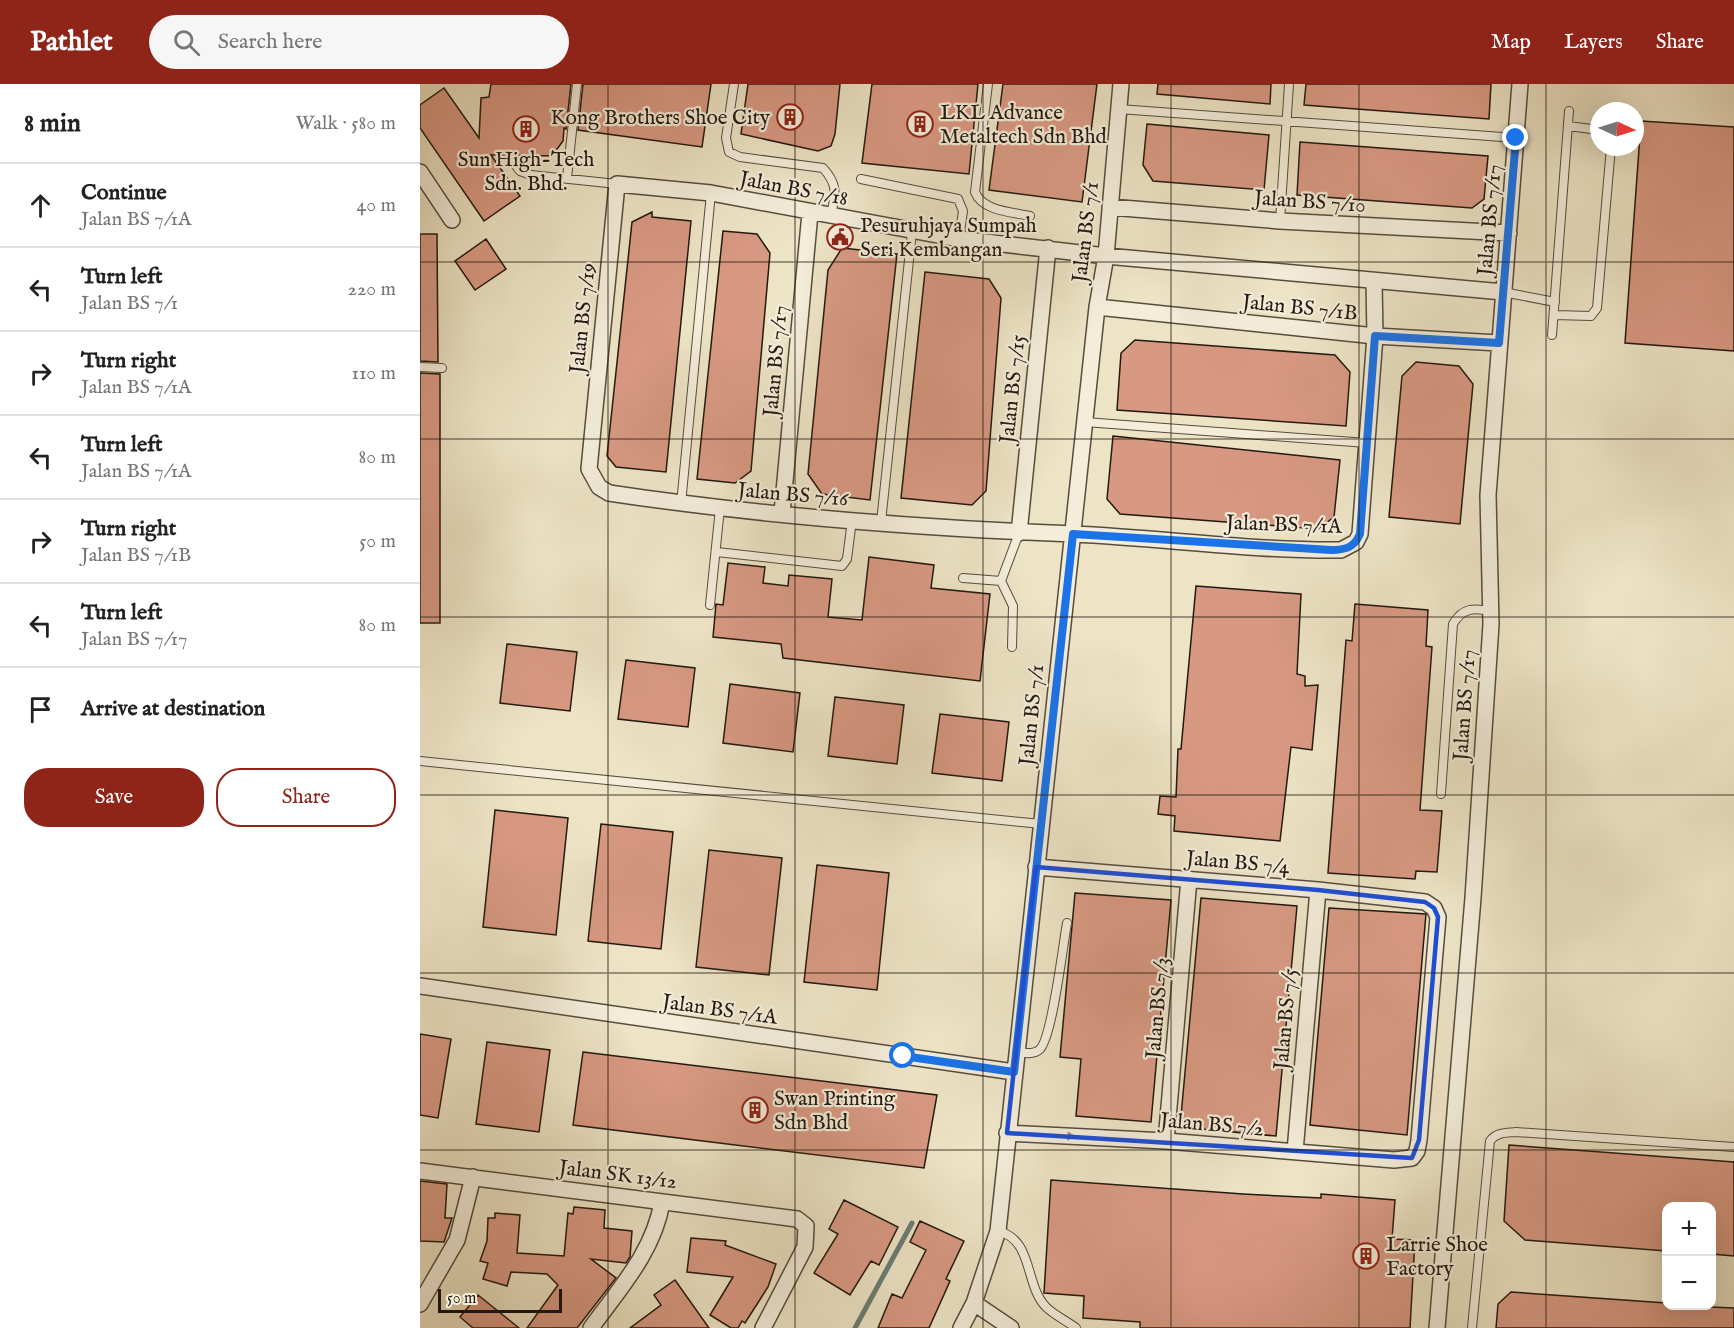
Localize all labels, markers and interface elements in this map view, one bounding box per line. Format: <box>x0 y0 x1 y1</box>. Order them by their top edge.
search box <box>149 15 569 69</box>
text: Pathlet <box>30 25 113 60</box>
icon: search <box>170 26 203 59</box>
text: Search here <box>218 28 322 56</box>
text: Map <box>1491 29 1531 56</box>
text: Layers <box>1564 29 1623 56</box>
text: Share <box>1656 29 1704 56</box>
place label: LKL Advance Metaltech Sdn Bhd <box>940 100 1108 151</box>
building icon: Kong Brothers Shoe City <box>775 102 805 132</box>
north arrow <box>1590 102 1644 156</box>
place label: Kong Brothers Shoe City <box>550 105 771 132</box>
text: 8 min <box>24 107 81 140</box>
building icon: LKL Advance Metaltech Sdn Bhd <box>905 109 935 139</box>
text: Walk · 580 m <box>295 111 396 136</box>
building icon: Sun High-Tech Sdn. Bhd. <box>511 114 541 144</box>
route end <box>1502 124 1528 150</box>
place label: Sun High-Tech Sdn. Bhd. <box>458 147 594 198</box>
street label: Jalan BS 7/17 <box>1472 163 1509 279</box>
street label: Jalan BS 7/18 <box>735 165 850 213</box>
text: Continue <box>81 179 167 207</box>
street label: Jalan BS 7/1 <box>1067 180 1106 286</box>
street label: Jalan BS 7/10 <box>1251 185 1367 220</box>
icon: ahead <box>24 189 57 222</box>
text: 40 m <box>357 193 396 218</box>
text: Jalan BS 7/1A <box>81 207 191 232</box>
place label: Pesuruhjaya Sumpah Seri Kembangan <box>860 213 1037 264</box>
public building icon: Pesuruhjaya Sumpah Seri Kembangan <box>825 222 855 252</box>
street label: Jalan BS 7/19 <box>564 262 603 377</box>
text: Turn left <box>81 263 163 291</box>
icon: left <box>24 273 57 306</box>
text: 220 m <box>348 277 396 302</box>
street label: Jalan BS 7/1B <box>1239 289 1359 328</box>
text: Jalan BS 7/1 <box>81 291 178 316</box>
street label: Jalan BS 7/17 <box>758 304 795 420</box>
street label: Jalan BS 7/15 <box>994 333 1033 447</box>
text: Turn right <box>81 347 176 375</box>
icon: right <box>24 357 57 390</box>
text: 110 m <box>352 361 396 386</box>
text: Jalan BS 7/1A <box>81 375 191 400</box>
text: Turn left <box>81 431 163 459</box>
icon: left <box>24 441 57 474</box>
text: 80 m <box>359 445 396 470</box>
text: Jalan BS 7/1A <box>81 459 191 484</box>
street label: Jalan BS 7/16 <box>735 477 850 514</box>
street label: Jalan BS 7/1A <box>1224 510 1343 541</box>
text: Turn right <box>81 515 176 543</box>
icon: right <box>24 525 57 558</box>
text: 50 m <box>359 529 396 554</box>
text: Jalan BS 7/1B <box>81 543 191 568</box>
text: Turn left <box>81 599 163 627</box>
icon: left <box>24 609 57 642</box>
text: 80 m <box>359 613 396 638</box>
text: Jalan BS 7/17 <box>81 627 187 652</box>
street label: Jalan BS 7/17 <box>1448 649 1483 764</box>
street label: Jalan BS 7/1 <box>1014 663 1051 769</box>
icon: arrive <box>24 693 57 726</box>
text: Arrive at destination <box>81 695 265 723</box>
button: Save <box>24 768 204 827</box>
button: Share <box>216 768 396 827</box>
street label: Jalan BS 7/4 <box>1183 845 1291 882</box>
street label: Jalan BS 7/3 <box>1140 956 1176 1062</box>
street label: Jalan BS 7/5 <box>1268 967 1304 1073</box>
street label: Jalan BS 7/1A <box>659 989 780 1032</box>
route start <box>889 1042 915 1068</box>
place label: Swan Printing Sdn Bhd <box>774 1086 896 1137</box>
building icon: Swan Printing Sdn Bhd <box>740 1095 770 1125</box>
street label: Jalan BS 7/2 <box>1157 1107 1265 1143</box>
one-way arrow <box>1056 1131 1075 1140</box>
street label: Jalan SK 13/12 <box>555 1155 679 1196</box>
map controls <box>1662 1202 1716 1310</box>
button: + <box>1662 1202 1716 1256</box>
place label: Larrie Shoe Factory <box>1386 1232 1488 1283</box>
building icon: Larrie Shoe Factory <box>1351 1241 1381 1271</box>
button: − <box>1662 1256 1716 1310</box>
scale bar <box>438 1286 562 1314</box>
text: 50 m <box>447 1289 476 1309</box>

